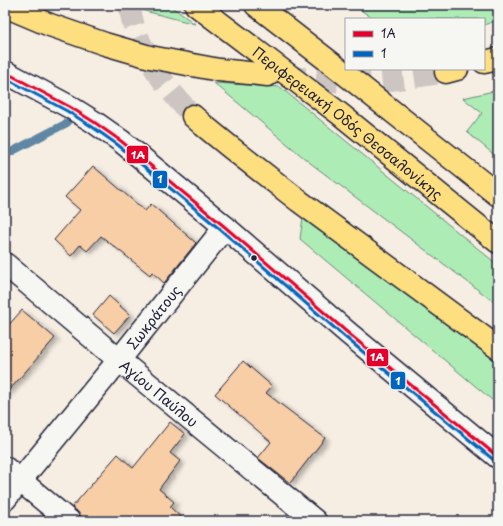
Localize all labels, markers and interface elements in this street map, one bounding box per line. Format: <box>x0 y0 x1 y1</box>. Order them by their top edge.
legend <box>345 18 485 70</box>
text: 1Α <box>381 24 396 42</box>
street label: Περιφερειακή Οδός Θεσσαλονίκης <box>248 41 448 204</box>
text: 1 <box>381 44 386 62</box>
line badge: 1Α <box>126 145 149 164</box>
text: 1Α <box>131 146 145 163</box>
line badge: 1 <box>152 170 168 189</box>
text: 1 <box>157 170 163 187</box>
unlabelled marker <box>249 253 259 263</box>
street label: Σωκράτους <box>121 280 186 353</box>
line badge: 1Α <box>366 348 389 367</box>
text: 1Α <box>370 348 384 365</box>
street label: Αγίου Παύλου <box>115 354 203 431</box>
line badge: 1 <box>390 371 406 390</box>
text: 1 <box>395 372 401 389</box>

